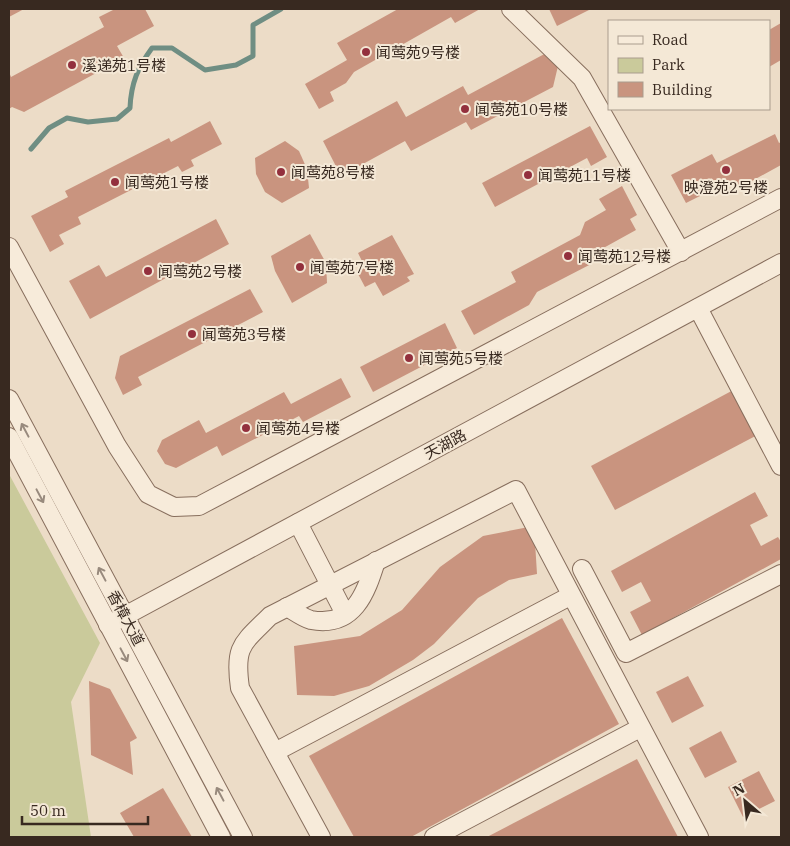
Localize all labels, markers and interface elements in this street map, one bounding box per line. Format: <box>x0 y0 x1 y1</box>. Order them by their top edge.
legend <box>608 20 770 110</box>
text: Road <box>652 30 688 49</box>
place label: 闻莺苑9号楼 <box>376 43 460 62</box>
marker: 闻莺苑9号楼 <box>360 46 372 58</box>
text: Park <box>652 55 685 74</box>
place label: 溪递苑1号楼 <box>82 56 166 75</box>
marker: 溪递苑1号楼 <box>66 59 78 71</box>
text: Building <box>652 80 712 99</box>
place label: 闻莺苑10号楼 <box>475 100 568 119</box>
marker: 闻莺苑10号楼 <box>459 103 471 115</box>
place label: 闻莺苑8号楼 <box>291 163 375 182</box>
marker: 映澄苑2号楼 <box>720 164 732 176</box>
marker: 闻莺苑8号楼 <box>275 166 287 178</box>
place label: 闻莺苑11号楼 <box>538 166 631 185</box>
marker: 闻莺苑11号楼 <box>522 169 534 181</box>
place label: 闻莺苑1号楼 <box>125 173 209 192</box>
marker: 闻莺苑1号楼 <box>109 176 121 188</box>
place label: 映澄苑2号楼 <box>684 178 768 197</box>
place label: 闻莺苑12号楼 <box>578 247 671 266</box>
marker: 闻莺苑12号楼 <box>562 250 574 262</box>
place label: 闻莺苑7号楼 <box>310 258 394 277</box>
marker: 闻莺苑7号楼 <box>294 261 306 273</box>
place label: 闻莺苑2号楼 <box>158 262 242 281</box>
marker: 闻莺苑2号楼 <box>142 265 154 277</box>
place label: 闻莺苑3号楼 <box>202 325 286 344</box>
marker: 闻莺苑3号楼 <box>186 328 198 340</box>
place label: 闻莺苑5号楼 <box>419 349 503 368</box>
marker: 闻莺苑5号楼 <box>403 352 415 364</box>
place label: 闻莺苑4号楼 <box>256 419 340 438</box>
marker: 闻莺苑4号楼 <box>240 422 252 434</box>
one-way arrow <box>20 424 30 438</box>
street label: 天湖路 <box>421 425 469 463</box>
one-way arrow <box>35 488 45 503</box>
one-way arrow <box>97 566 107 581</box>
street label: 香樟大道 <box>104 587 148 649</box>
one-way arrow <box>119 647 129 662</box>
north arrow <box>720 776 770 826</box>
text: N <box>730 779 748 800</box>
one-way arrow <box>215 787 224 802</box>
scale bar <box>22 794 149 826</box>
text: 50 m <box>30 801 66 820</box>

